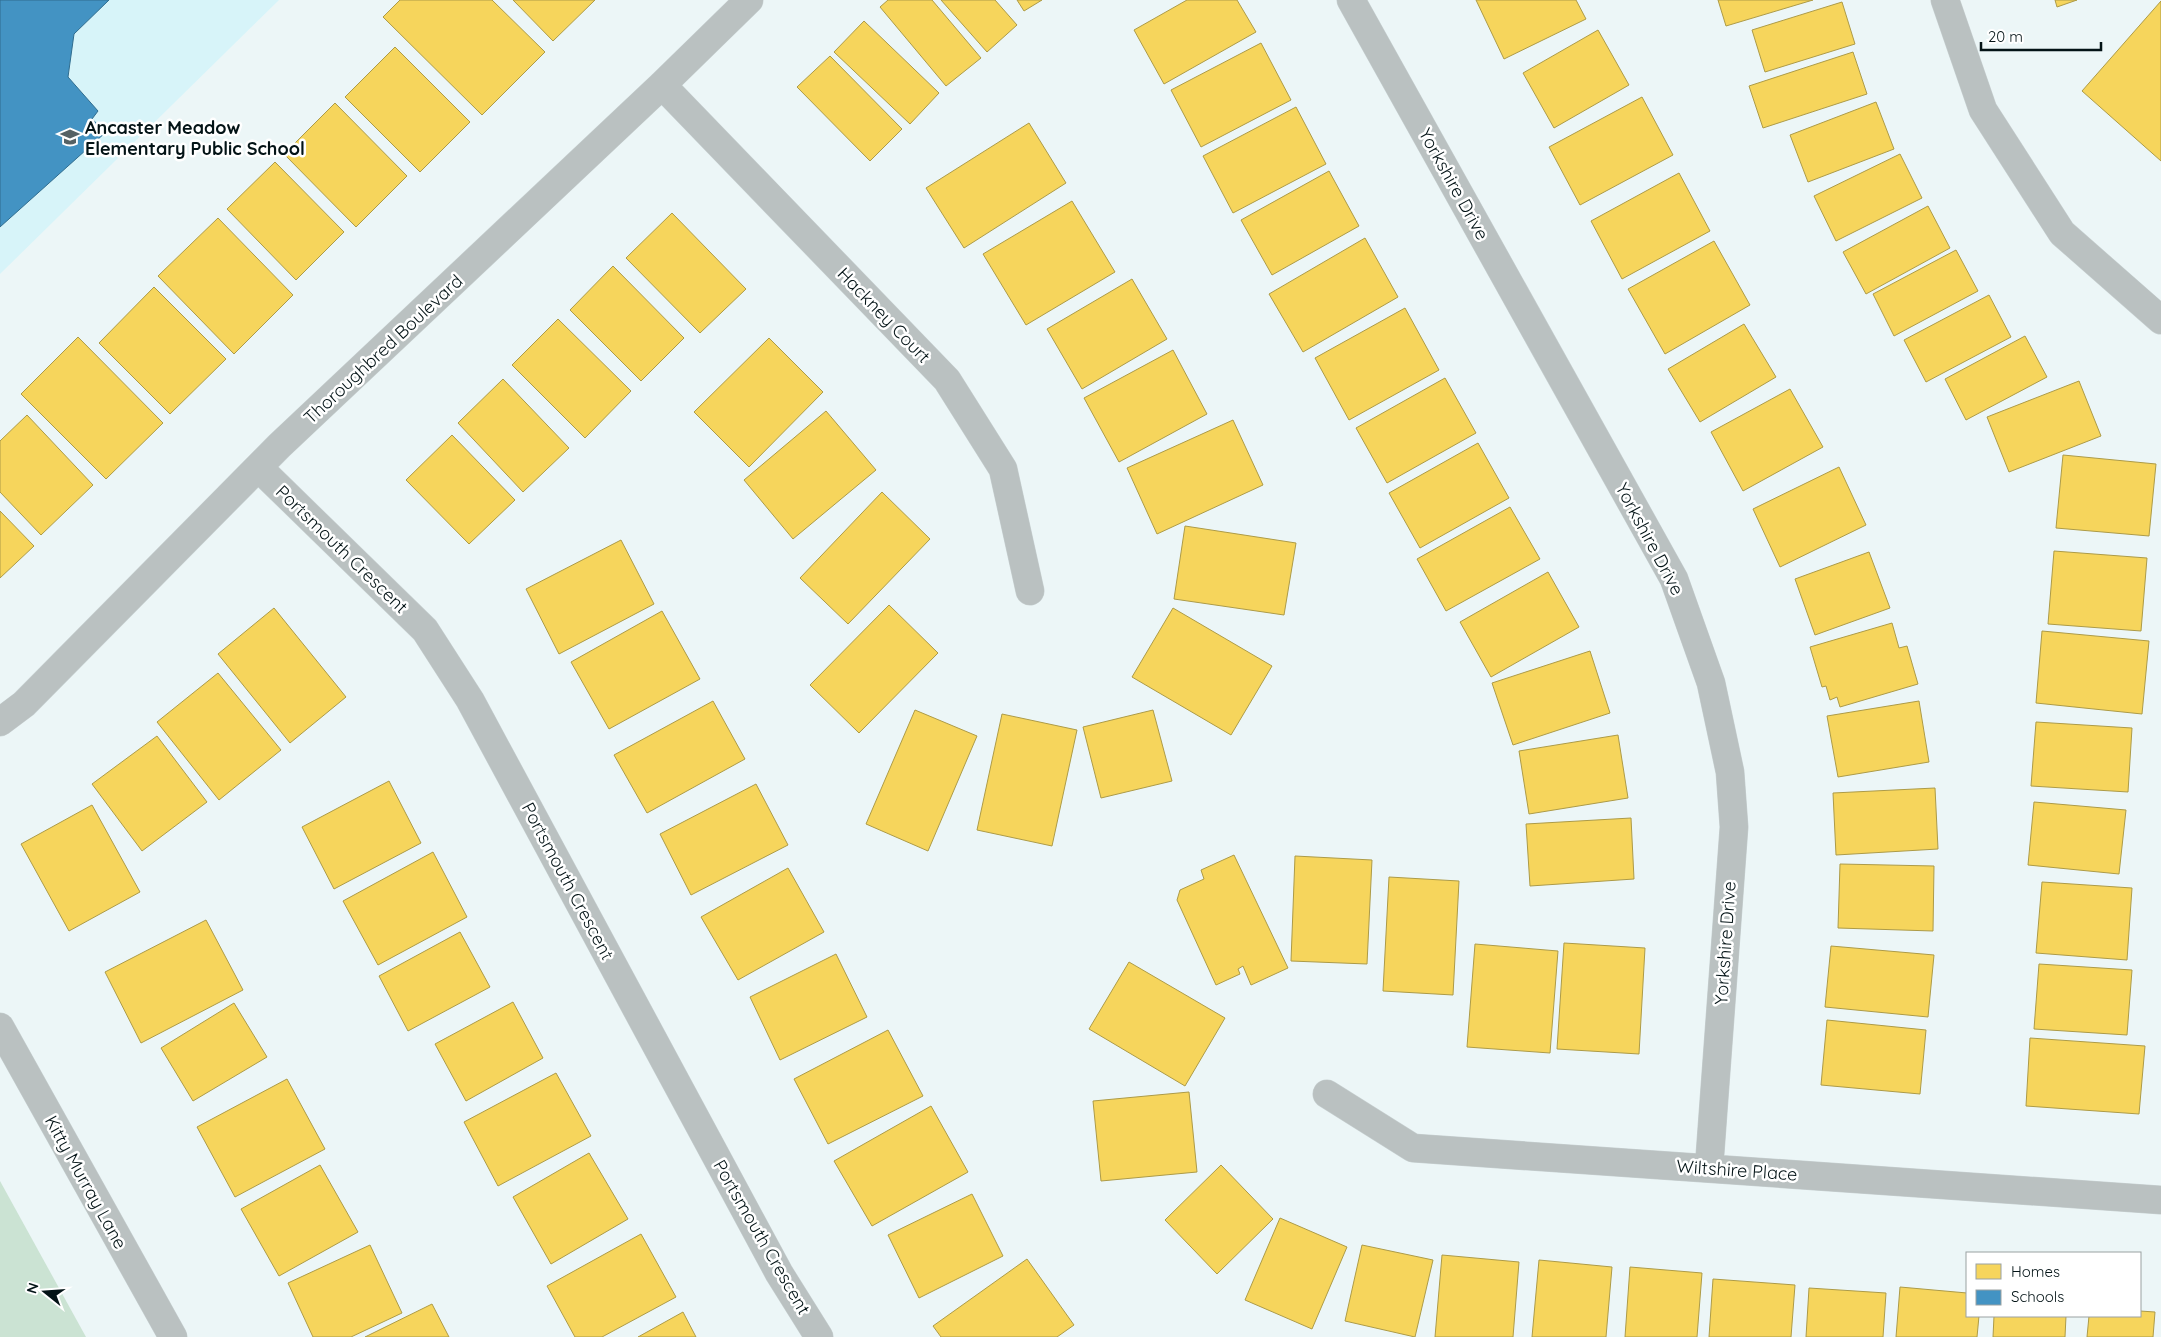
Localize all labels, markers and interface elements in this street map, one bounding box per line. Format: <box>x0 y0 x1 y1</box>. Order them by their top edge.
scale bar <box>1981 20 2101 52</box>
text: 20 m <box>1988 27 2023 46</box>
place label: Ancaster Meadow Elementary Public School <box>85 116 305 160</box>
street label: Yorkshire Drive <box>1414 124 1494 244</box>
school or university icon: Ancaster Meadow Elementary Public School <box>59 126 81 148</box>
street label: Hackney Court <box>833 262 935 368</box>
street label: Thoroughbred Boulevard <box>299 269 467 429</box>
street label: Yorkshire Drive <box>1611 479 1689 599</box>
street label: Portsmouth Crescent <box>271 480 413 618</box>
street label: Portsmouth Crescent <box>517 798 619 964</box>
street label: Yorkshire Drive <box>1709 880 1741 1006</box>
street label: Kitty Murray Lane <box>40 1111 132 1253</box>
street label: Wiltshire Place <box>1676 1154 1798 1186</box>
street label: Portsmouth Crescent <box>708 1155 816 1319</box>
legend <box>1966 1252 2141 1317</box>
text: Homes <box>2011 1262 2060 1281</box>
north arrow <box>20 1267 70 1317</box>
text: N <box>22 1281 43 1296</box>
text: Schools <box>2011 1287 2064 1306</box>

